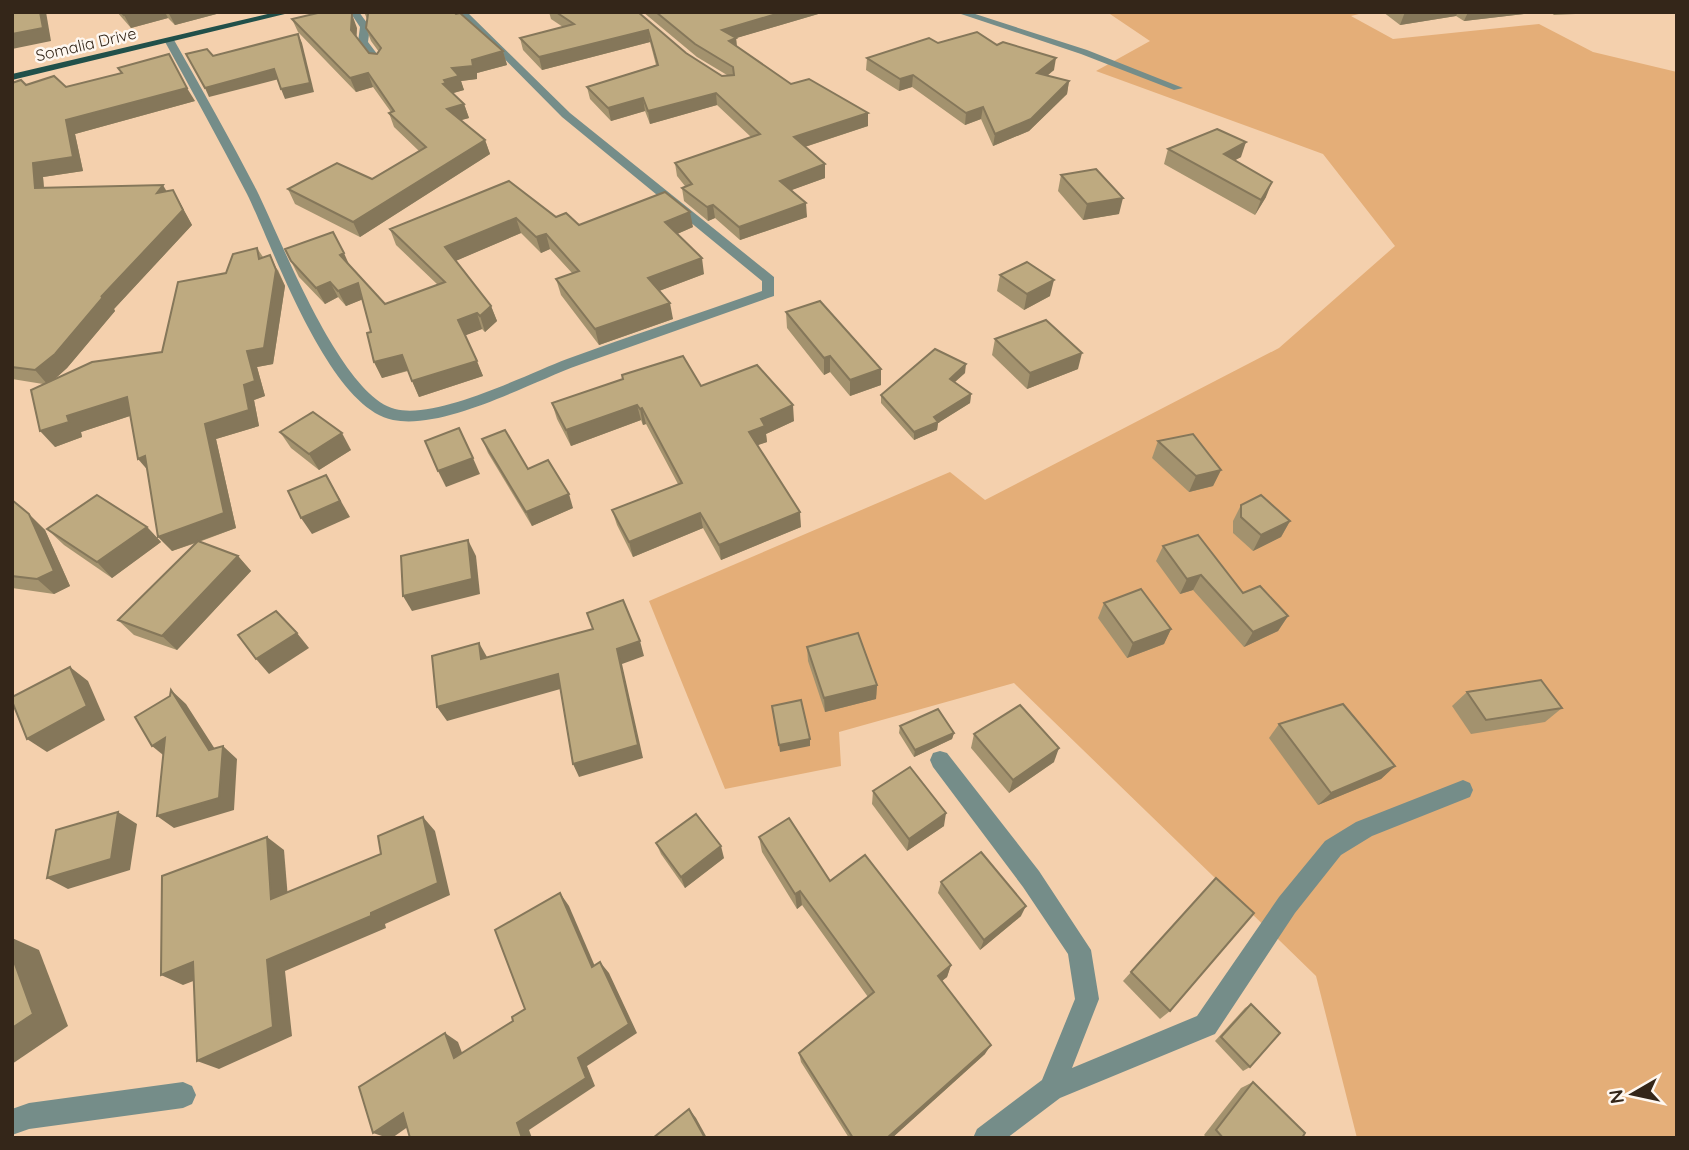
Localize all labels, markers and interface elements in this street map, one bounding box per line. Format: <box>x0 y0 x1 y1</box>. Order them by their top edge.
street label: Somalia Drive <box>34 23 138 65</box>
north arrow <box>1598 1059 1668 1129</box>
text: N <box>1603 1088 1629 1105</box>

